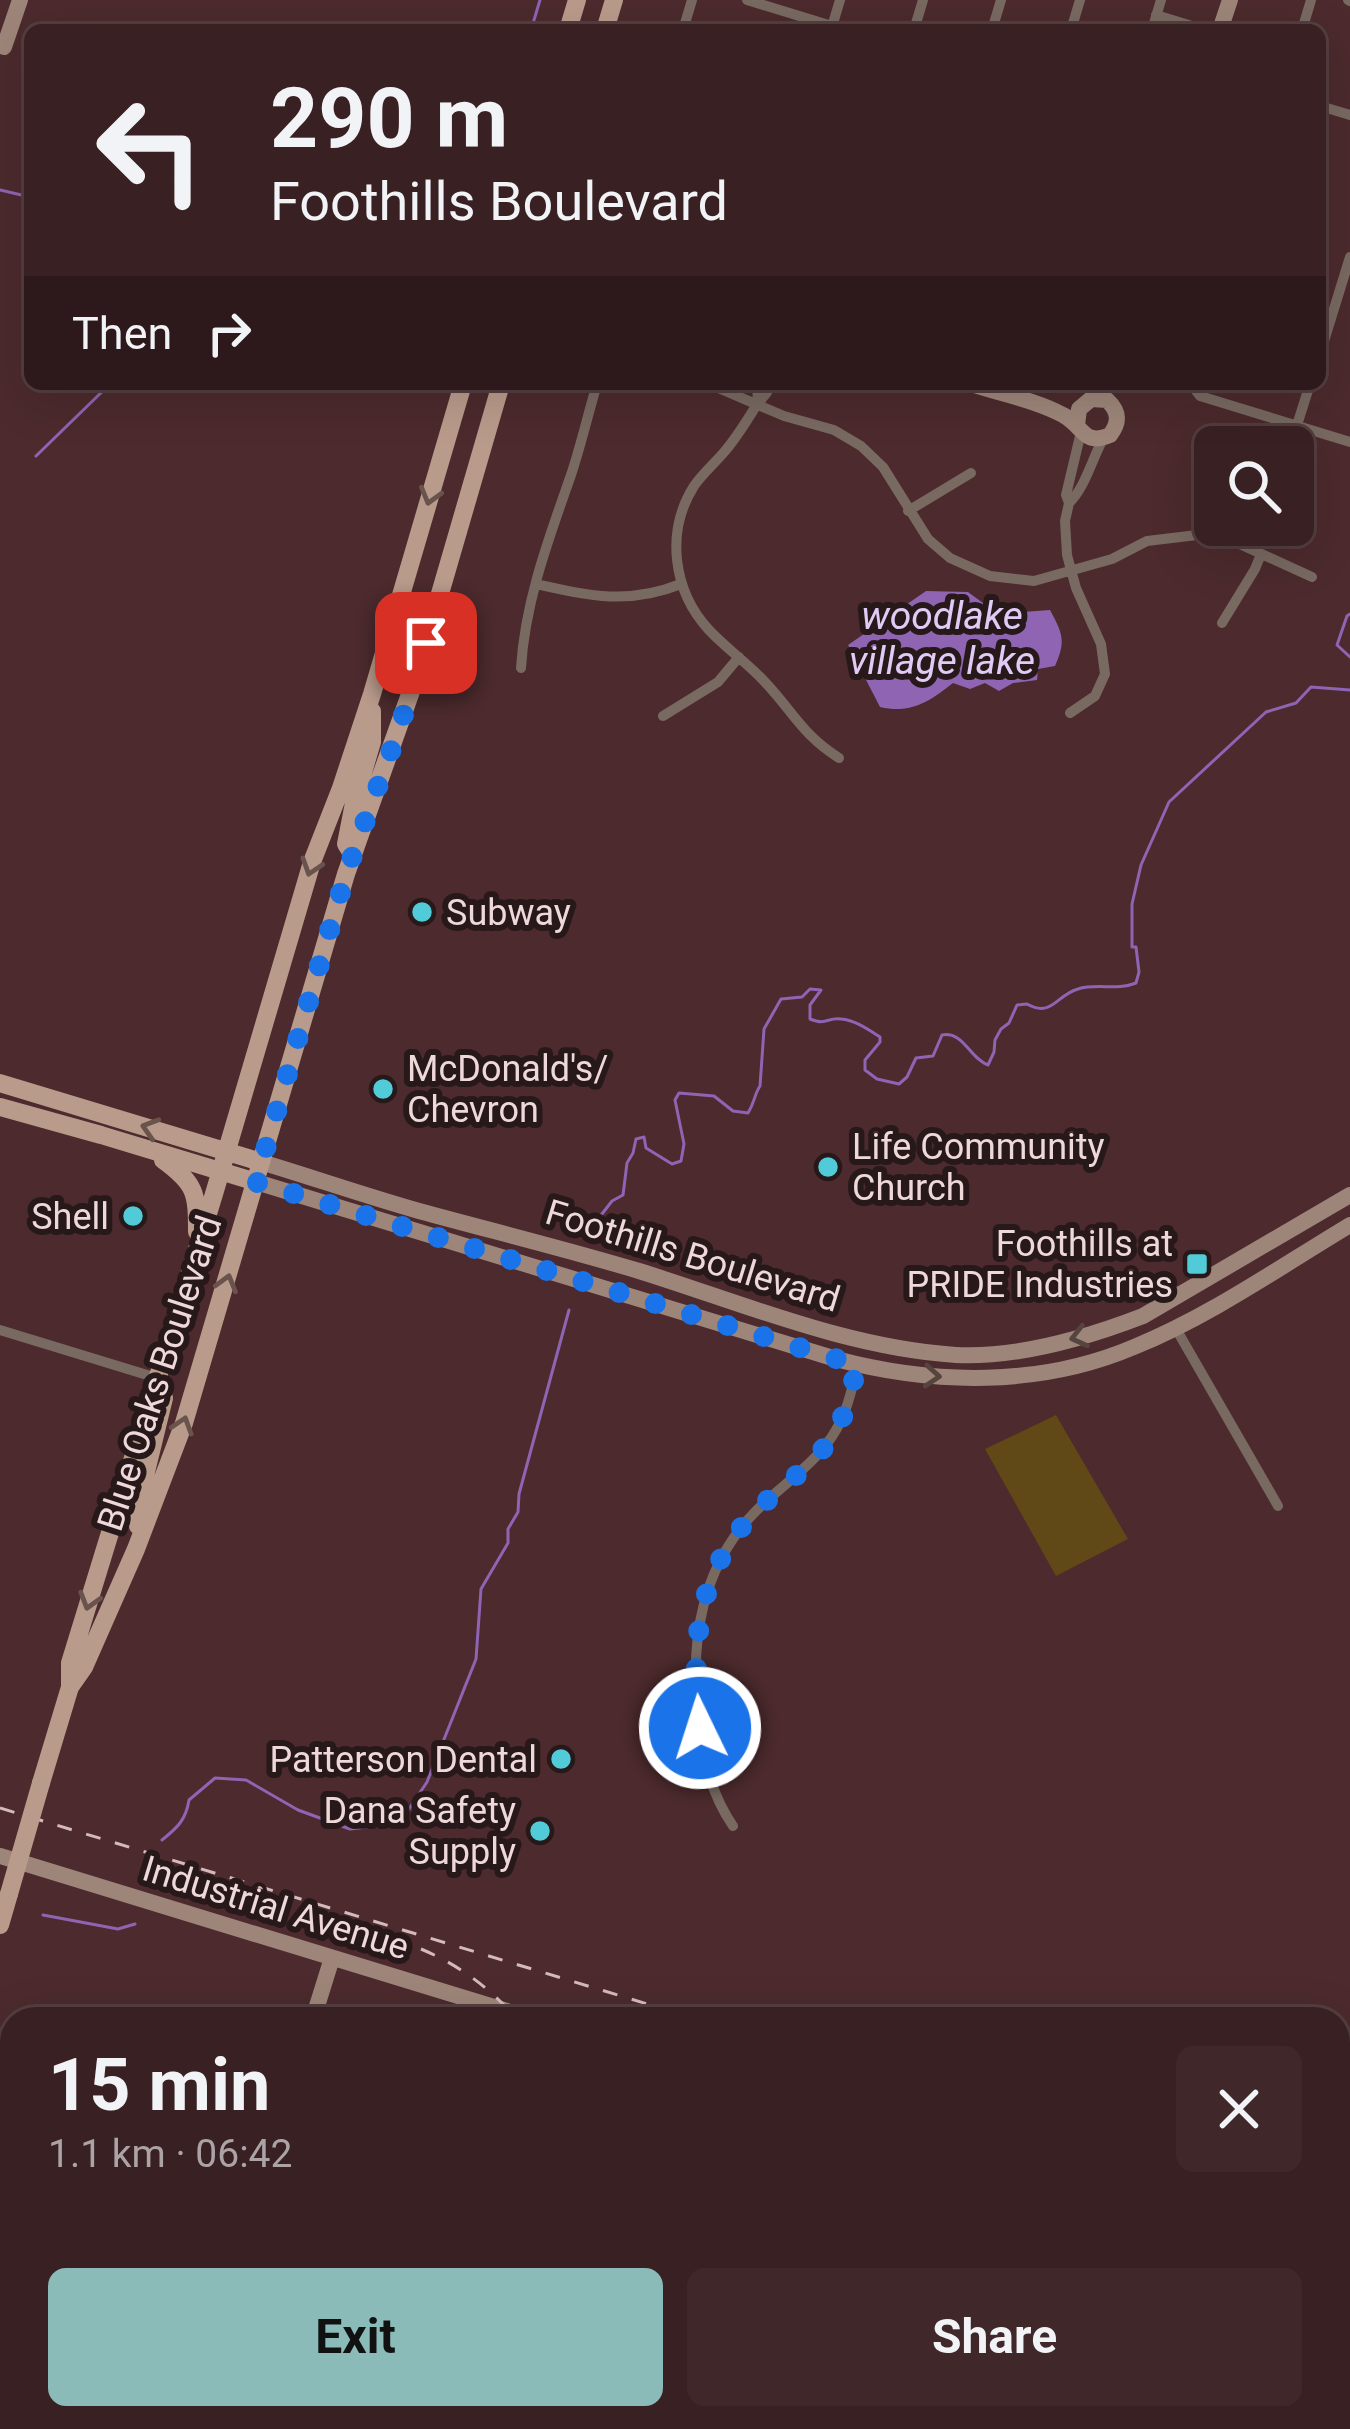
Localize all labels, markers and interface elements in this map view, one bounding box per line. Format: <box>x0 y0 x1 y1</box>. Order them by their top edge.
text: 290 m <box>270 69 508 168</box>
icon: left <box>72 72 228 228</box>
text: Foothills Boulevard <box>270 170 728 233</box>
icon: right <box>196 300 262 366</box>
text: Then <box>72 307 172 360</box>
map controls <box>1194 426 1314 546</box>
button: search <box>1194 426 1314 546</box>
one-way arrow <box>419 485 444 506</box>
pin <box>375 592 477 694</box>
water label: woodlake village lake <box>849 593 1035 684</box>
icon: arrive <box>393 610 459 676</box>
one-way arrow <box>301 856 326 877</box>
place label: Subway <box>446 892 571 934</box>
marker: Subway <box>409 899 435 925</box>
place label: McDonald's/ Chevron <box>407 1048 608 1131</box>
marker: McDonald's/ Chevron <box>370 1076 396 1102</box>
one-way arrow <box>140 1117 161 1142</box>
place label: Life Community Church <box>852 1126 1105 1209</box>
marker: Life Community Church <box>815 1154 841 1180</box>
street label: Foothills Boulevard <box>541 1191 845 1321</box>
place label: Shell <box>31 1196 109 1238</box>
marker: Shell <box>120 1203 146 1229</box>
street label: Blue Oaks Boulevard <box>89 1211 231 1536</box>
place label: Foothills at PRIDE Industries <box>906 1223 1173 1306</box>
marker: Foothills at PRIDE Industries <box>1184 1251 1210 1277</box>
one-way arrow <box>213 1273 238 1294</box>
one-way arrow <box>1070 1322 1090 1347</box>
one-way arrow <box>923 1363 942 1389</box>
one-way arrow <box>169 1416 193 1437</box>
one-way arrow <box>78 1590 103 1611</box>
position arrow <box>637 1665 763 1791</box>
place label: Patterson Dental <box>269 1739 537 1781</box>
marker: Patterson Dental <box>548 1746 574 1772</box>
place label: Dana Safety Supply <box>323 1790 516 1873</box>
marker: Dana Safety Supply <box>527 1818 553 1844</box>
street label: Industrial Avenue <box>138 1848 414 1968</box>
text: 15 min <box>48 2043 270 2128</box>
button: close <box>1176 2046 1302 2172</box>
text: 1.1 km · 06:42 <box>48 2131 292 2177</box>
button: Exit <box>48 2268 663 2406</box>
button: Share <box>687 2268 1302 2406</box>

